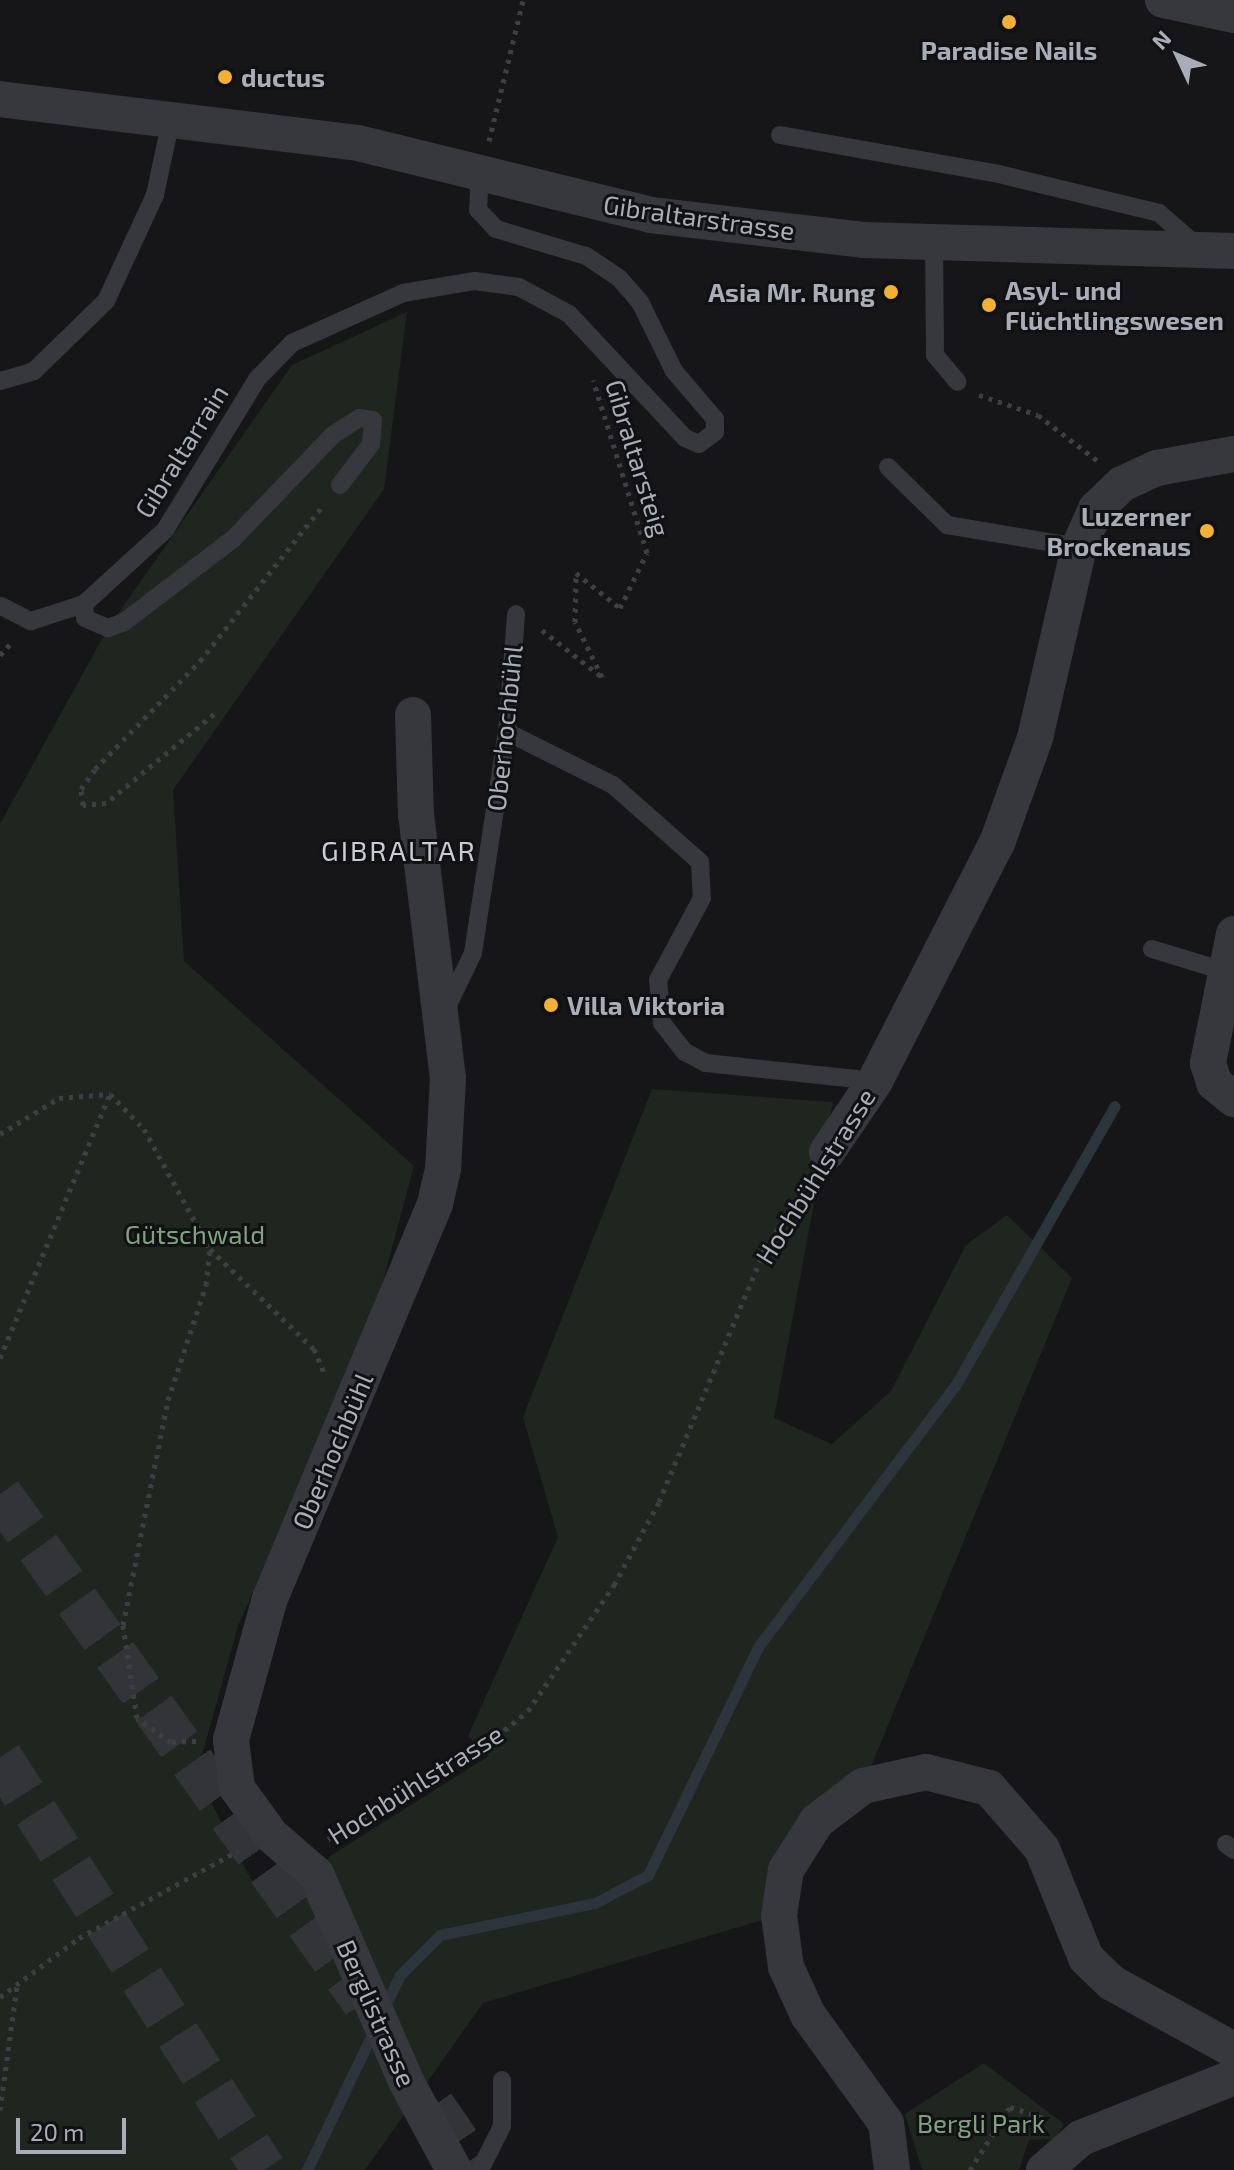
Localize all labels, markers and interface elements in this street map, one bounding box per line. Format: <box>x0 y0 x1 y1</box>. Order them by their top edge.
marker: Paradise Nails <box>1000 13 1018 31</box>
north arrow <box>1138 16 1218 96</box>
text: N <box>1146 25 1176 54</box>
place label: Paradise Nails <box>921 34 1097 66</box>
place label: ductus <box>241 61 325 93</box>
marker: ductus <box>216 68 234 86</box>
street label: Gibraltarstrasse <box>601 188 797 246</box>
place label: Asyl- und Flüchtlingswesen <box>1005 274 1224 336</box>
place label: Asia Mr. Rung <box>708 276 875 308</box>
marker: Asia Mr. Rung <box>882 283 900 301</box>
marker: Asyl- und Flüchtlingswesen <box>980 296 998 314</box>
street label: Gibraltarsteig <box>599 376 677 540</box>
street label: Gibraltarrain <box>128 379 234 523</box>
place label: Luzerner Brockenaus <box>1047 500 1191 562</box>
marker: Luzerner Brockenaus <box>1198 522 1216 540</box>
street label: Oberhochbühl <box>480 643 528 813</box>
district label: GIBRALTAR <box>321 833 477 867</box>
place label: Villa Viktoria <box>567 989 726 1021</box>
marker: Villa Viktoria <box>542 996 560 1014</box>
street label: Hochbühlstrasse <box>749 1083 881 1269</box>
park label: Gütschwald <box>125 1218 265 1250</box>
street label: Oberhochbühl <box>285 1368 379 1534</box>
street label: Hochbühlstrasse <box>322 1718 508 1850</box>
street label: Berglistrasse <box>331 1935 423 2091</box>
scale bar <box>20 2102 130 2152</box>
park label: Bergli Park <box>917 2107 1045 2139</box>
text: 20 m <box>30 2117 84 2146</box>

